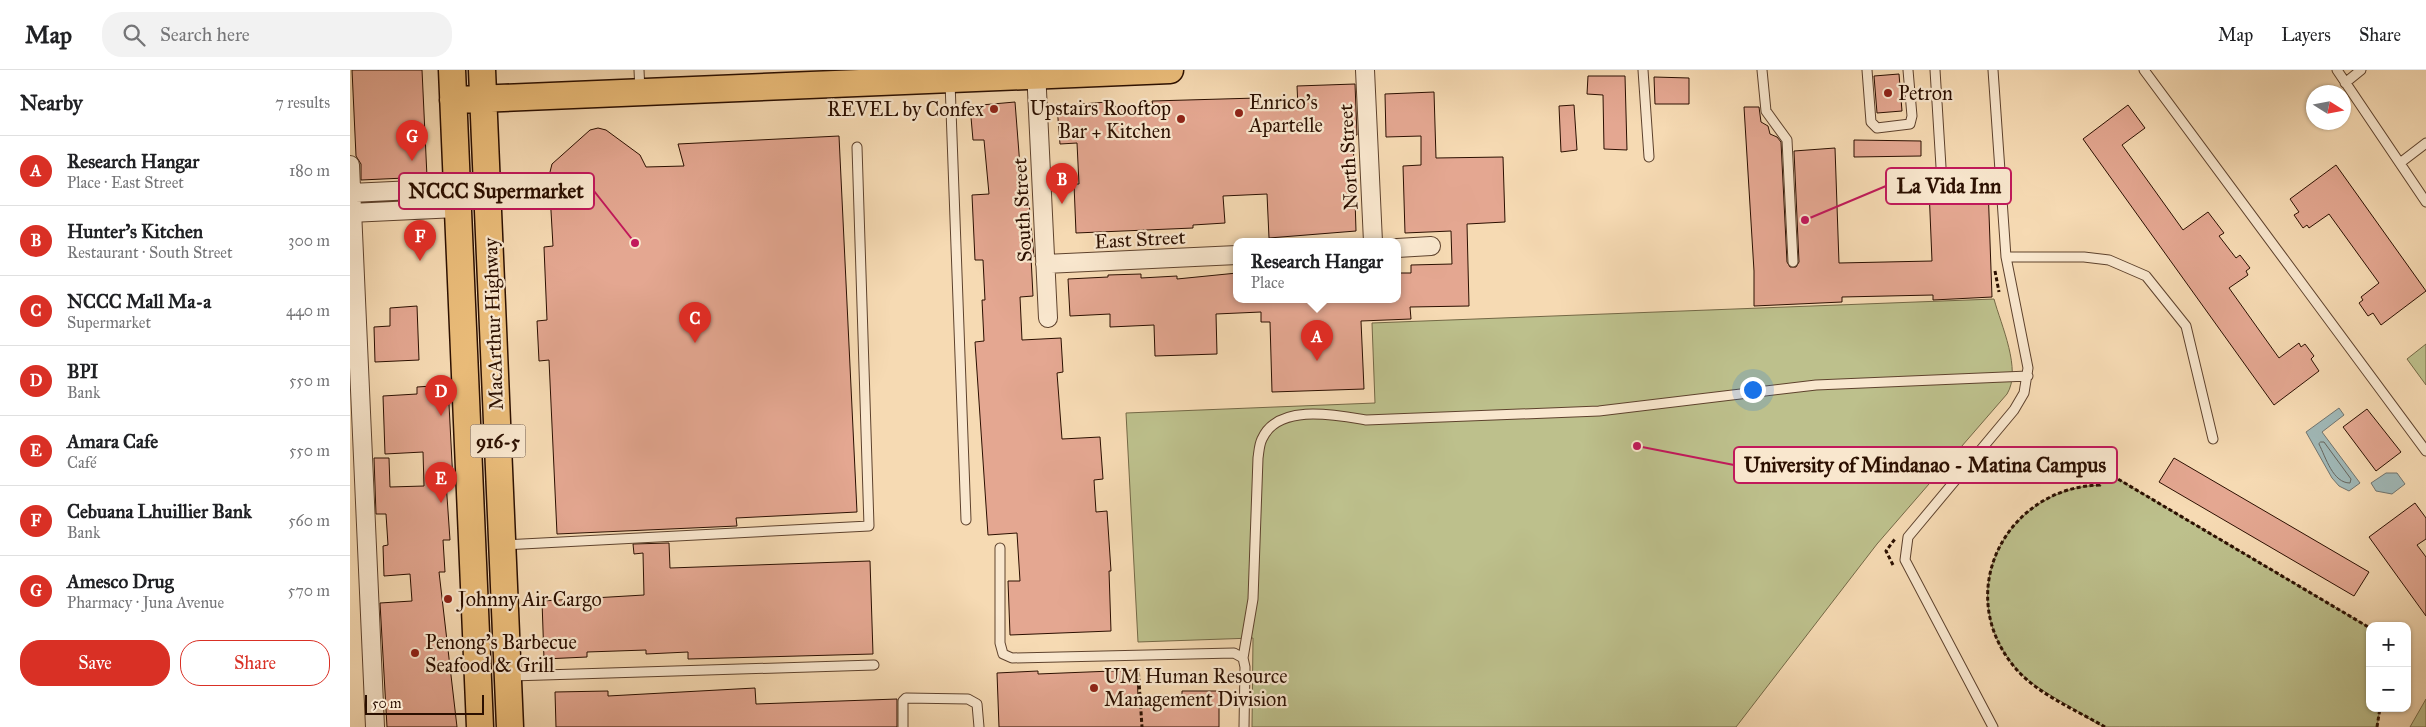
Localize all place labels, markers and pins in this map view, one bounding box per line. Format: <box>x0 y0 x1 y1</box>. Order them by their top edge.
place label: Petron <box>1898 81 1953 105</box>
marker: Petron <box>1882 87 1894 99</box>
place label: Enrico's Apartelle <box>1248 90 1323 137</box>
place label: Upstairs Rooftop Bar + Kitchen <box>1030 96 1171 143</box>
place label: REVEL by Confex <box>827 97 984 121</box>
marker: REVEL by Confex <box>988 103 1000 115</box>
marker: Enrico's Apartelle <box>1233 107 1245 119</box>
marker: Upstairs Rooftop Bar + Kitchen <box>1175 113 1187 125</box>
pin: G <box>396 120 428 161</box>
pin: B <box>1046 163 1078 204</box>
callout: La Vida Inn <box>1886 168 2011 204</box>
callout: NCCC Supermarket <box>399 173 594 209</box>
pin: F <box>404 220 436 261</box>
pin: C <box>679 302 711 343</box>
pin: A <box>1301 320 1333 361</box>
pin: D <box>425 375 457 416</box>
callout: University of Mindanao - Matina Campus <box>1734 447 2117 483</box>
pin: E <box>425 462 457 503</box>
place label: Johnny Air Cargo <box>456 587 602 612</box>
marker: Johnny Air Cargo <box>442 593 454 605</box>
place label: Penong's Barbecue Seafood & Grill <box>425 630 577 677</box>
marker: Penong's Barbecue Seafood & Grill <box>409 647 421 659</box>
place label: UM Human Resource Management Division <box>1104 664 1288 712</box>
marker: UM Human Resource Management Division <box>1088 682 1100 694</box>

